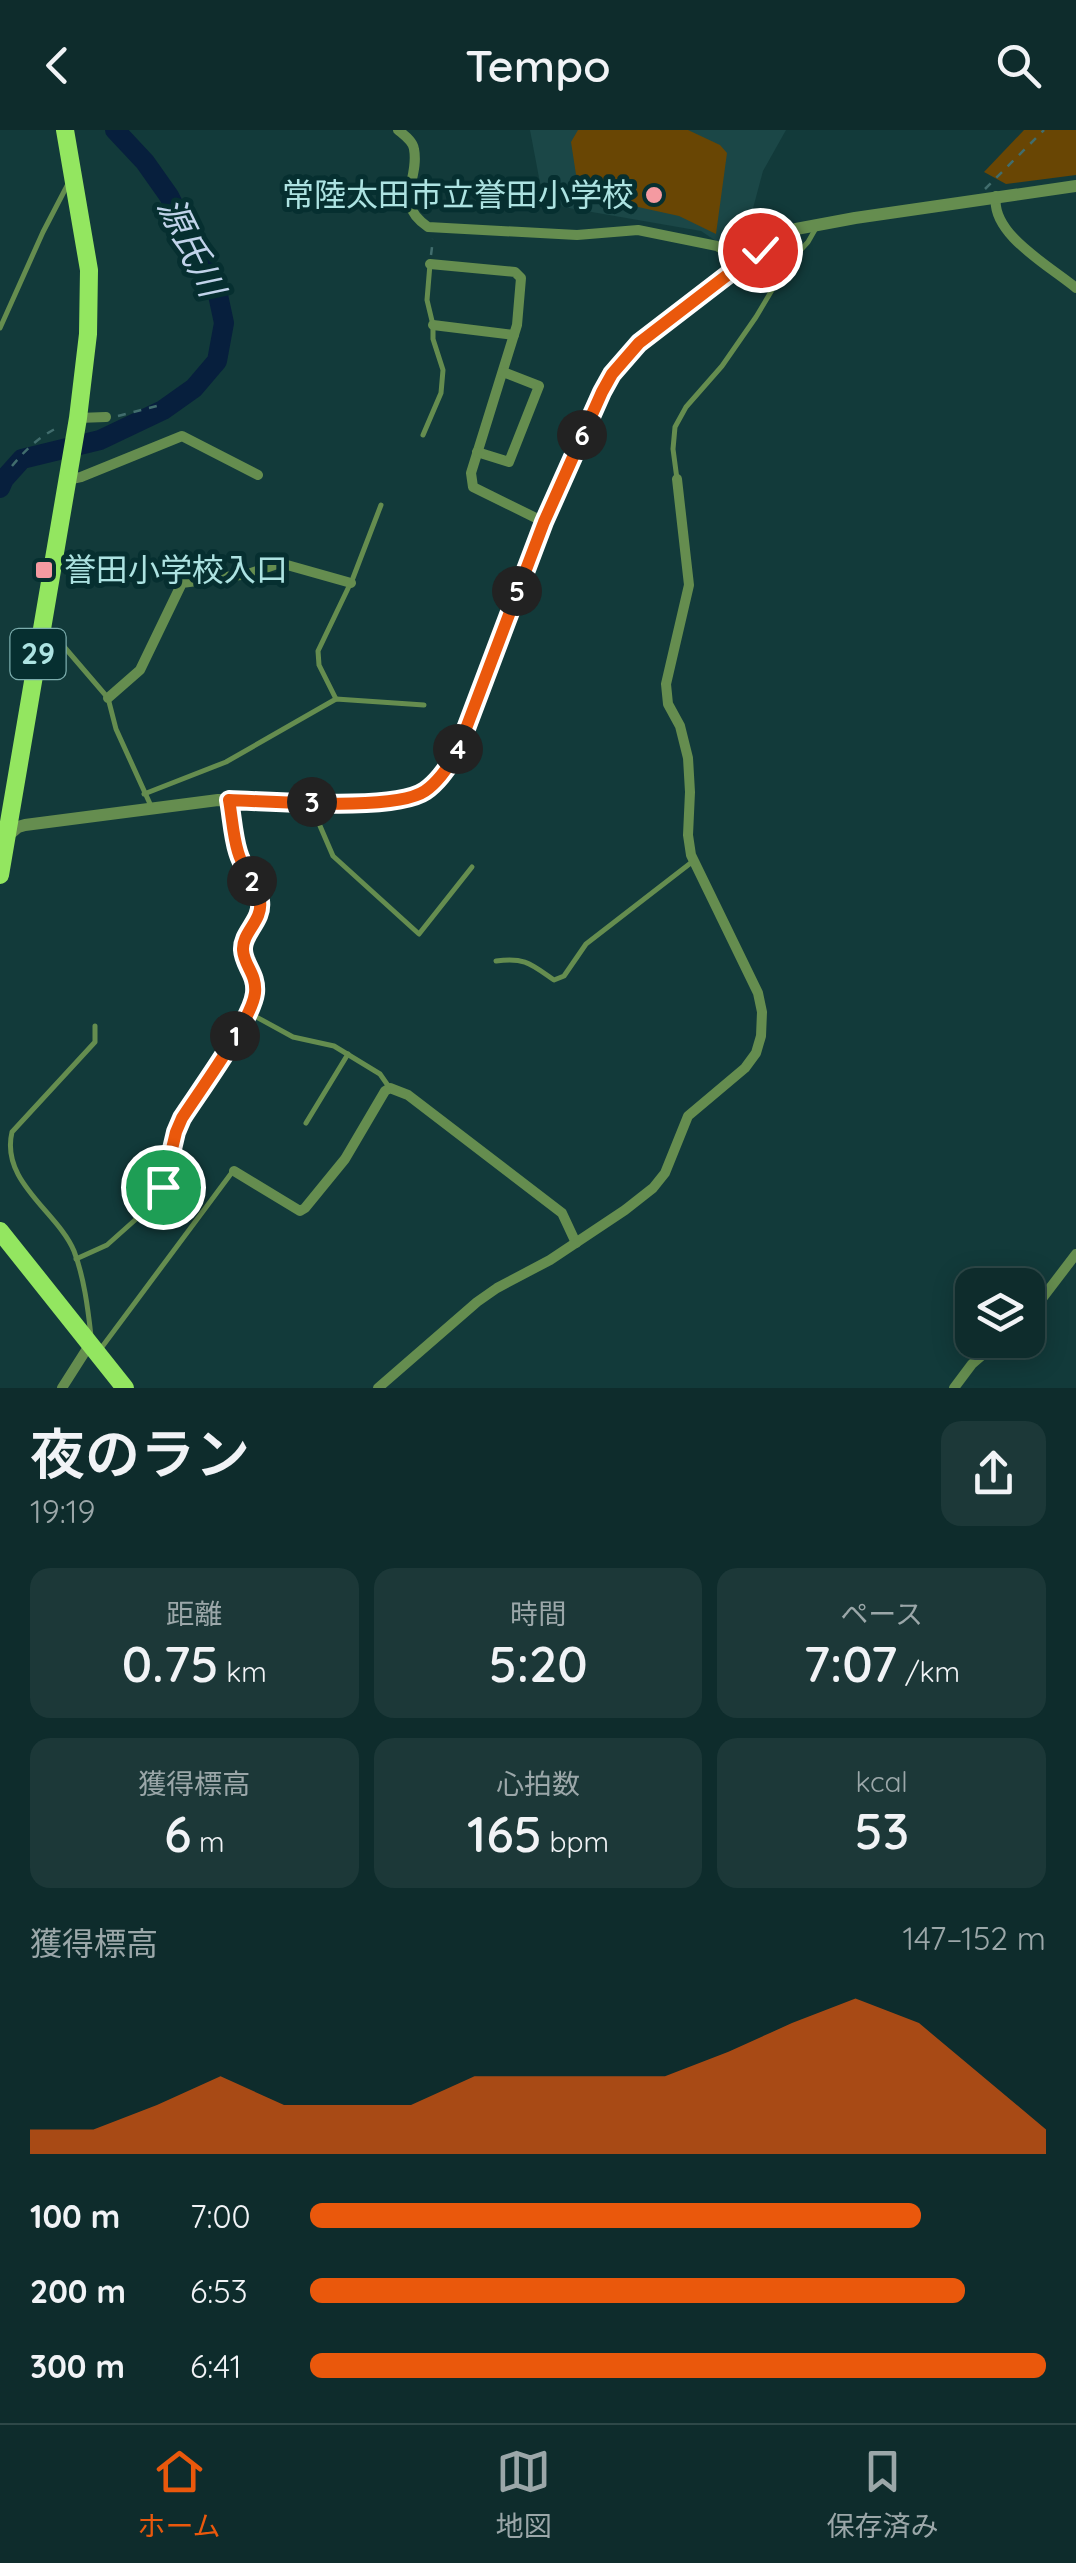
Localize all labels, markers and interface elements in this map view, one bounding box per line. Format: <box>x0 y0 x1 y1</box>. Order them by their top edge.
text: Tempo <box>465 37 611 93</box>
icon: back <box>30 38 85 93</box>
icon: search <box>991 38 1046 93</box>
place label: 常陸太田市立誉田小学校 <box>282 174 634 214</box>
marker: 常陸太田市立誉田小学校 <box>643 184 665 206</box>
water label: 源氏川 <box>149 190 236 307</box>
pin <box>718 208 803 293</box>
icon: check <box>733 223 788 278</box>
pin: 6 <box>557 410 607 460</box>
text: 6 <box>574 417 590 452</box>
place label: 誉田小学校入口 <box>64 549 288 589</box>
marker: 誉田小学校入口 <box>33 559 55 581</box>
pin: 5 <box>492 566 542 616</box>
text: 5 <box>509 573 525 608</box>
road number: 29 <box>10 629 66 679</box>
pin: 4 <box>433 724 483 774</box>
text: 4 <box>450 731 466 766</box>
pin: 3 <box>287 777 337 827</box>
text: 3 <box>304 784 320 819</box>
pin: 2 <box>227 856 277 906</box>
text: 2 <box>244 863 260 898</box>
pin: 1 <box>210 1011 260 1061</box>
text: 1 <box>230 1018 240 1053</box>
pin <box>121 1145 206 1230</box>
icon: arrive <box>136 1160 191 1215</box>
map controls <box>955 1268 1045 1358</box>
button: layers <box>955 1268 1045 1358</box>
text: 夜のラン <box>30 1419 250 1488</box>
button: share <box>941 1421 1046 1526</box>
text: 19:19 <box>30 1491 95 1531</box>
text: 距離 <box>166 1596 222 1631</box>
text: 時間 <box>510 1596 566 1631</box>
text: ペース <box>840 1596 923 1631</box>
text: 0.75 <box>122 1632 219 1695</box>
text: 5:20 <box>488 1632 588 1695</box>
text: 7:07 <box>803 1632 897 1695</box>
text: km <box>219 1654 267 1689</box>
text: /km <box>897 1654 960 1689</box>
text: kcal <box>856 1764 908 1799</box>
text: 獲得標高 <box>138 1766 250 1801</box>
text: 心拍数 <box>496 1766 580 1801</box>
text: 53 <box>854 1799 909 1862</box>
text: 6 <box>164 1802 191 1865</box>
text: 165 <box>467 1802 542 1865</box>
text: m <box>191 1824 225 1859</box>
text: bpm <box>542 1824 609 1859</box>
text: 147–152 m <box>903 1918 1046 1958</box>
text: 獲得標高 <box>30 1923 158 1963</box>
text: 100 m <box>30 2196 120 2236</box>
text: 7:00 <box>190 2196 250 2236</box>
text: 200 m <box>30 2271 126 2311</box>
text: 6:53 <box>190 2271 247 2311</box>
text: 300 m <box>30 2346 125 2386</box>
text: 6:41 <box>190 2346 242 2386</box>
tab: ホーム <box>137 2444 221 2544</box>
tab: 地図 <box>496 2444 552 2544</box>
tab: 保存済み <box>826 2444 939 2544</box>

